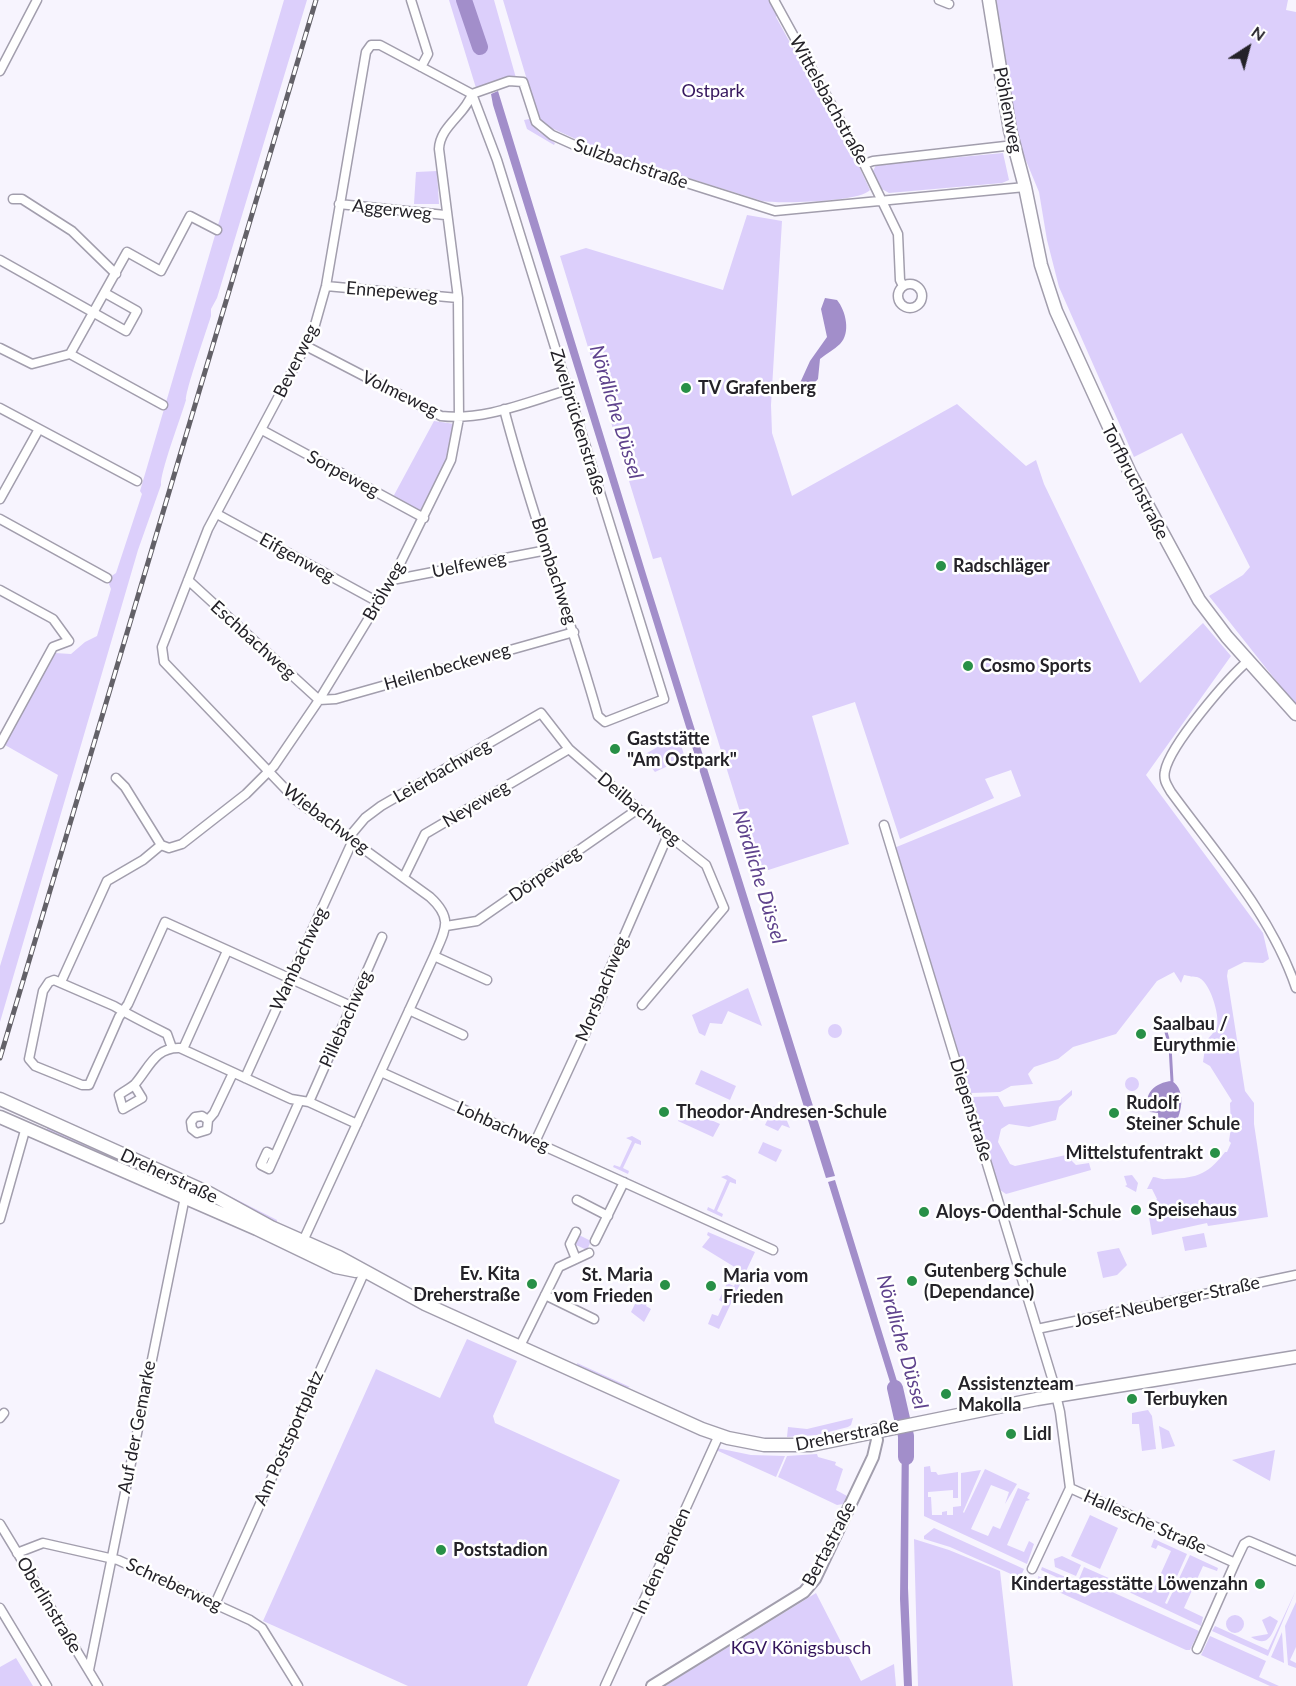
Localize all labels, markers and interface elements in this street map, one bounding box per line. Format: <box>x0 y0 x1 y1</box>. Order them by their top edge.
north arrow <box>1218 18 1278 78</box>
text: N <box>1248 22 1269 44</box>
street label: Wittelsbachstraße <box>785 32 873 168</box>
street label: Pöhlenweg <box>989 65 1027 155</box>
park label: Ostpark <box>681 80 745 102</box>
street label: Sulzbachstraße <box>571 134 691 194</box>
street label: Aggerweg <box>351 195 433 225</box>
street label: Ennepeweg <box>345 277 439 307</box>
street label: Beverweg <box>269 321 323 401</box>
water label: Nördliche Düssel <box>584 342 648 482</box>
street label: Zweibrückenstraße <box>546 347 610 497</box>
street label: Volmeweg <box>358 366 442 422</box>
place label: TV Grafenberg <box>698 377 816 399</box>
marker: TV Grafenberg <box>679 381 693 395</box>
street label: Torfbruchstraße <box>1097 421 1173 543</box>
street label: Sorpeweg <box>303 446 383 502</box>
street label: Blombachweg <box>527 515 581 627</box>
street label: Eifgenweg <box>256 529 338 587</box>
street label: Uelfeweg <box>430 547 508 583</box>
place label: Radschläger <box>953 555 1050 577</box>
street label: Brölweg <box>358 557 410 625</box>
marker: Radschläger <box>934 559 948 573</box>
street label: Eschbachweg <box>206 596 300 684</box>
street label: Heilenbeckeweg <box>381 639 513 695</box>
place label: Cosmo Sports <box>980 655 1091 677</box>
marker: Cosmo Sports <box>961 659 975 673</box>
place label: Gaststätte "Am Ostpark" <box>627 728 737 771</box>
street label: Leierbachweg <box>389 734 495 808</box>
marker: Gaststätte "Am Ostpark" <box>608 742 622 756</box>
street label: Deilbachweg <box>593 768 685 850</box>
street label: Neyeweg <box>439 776 513 832</box>
street label: Wiebachweg <box>278 779 374 859</box>
water label: Nördliche Düssel <box>727 807 791 947</box>
street label: Dörpeweg <box>505 841 585 907</box>
street label: Wambachweg <box>266 904 332 1014</box>
street label: Morsbachweg <box>571 933 633 1045</box>
street label: Pillebachweg <box>315 967 377 1071</box>
place label: Saalbau / Eurythmie <box>1153 1013 1236 1056</box>
marker: Saalbau / Eurythmie <box>1134 1027 1148 1041</box>
street label: Diepenstraße <box>945 1056 997 1164</box>
place label: Rudolf Steiner Schule <box>1126 1092 1240 1134</box>
street label: Lohbachweg <box>453 1097 553 1157</box>
place label: Theodor-Andresen-Schule <box>676 1101 887 1123</box>
marker: Theodor-Andresen-Schule <box>657 1105 671 1119</box>
marker: Rudolf Steiner Schule <box>1107 1106 1121 1120</box>
place label: Mittelstufentrakt <box>1066 1142 1203 1164</box>
street label: Dreherstraße <box>117 1144 221 1208</box>
marker: Mittelstufentrakt <box>1208 1146 1222 1160</box>
place label: Speisehaus <box>1148 1199 1237 1221</box>
place label: Aloys-Odenthal-Schule <box>936 1201 1121 1223</box>
marker: Speisehaus <box>1129 1203 1143 1217</box>
marker: Aloys-Odenthal-Schule <box>917 1205 931 1219</box>
place label: Gutenberg Schule (Dependance) <box>924 1260 1067 1302</box>
place label: Ev. Kita Dreherstraße <box>413 1263 520 1306</box>
place label: St. Maria vom Frieden <box>554 1264 653 1306</box>
place label: Maria vom Frieden <box>723 1265 808 1308</box>
water label: Nördliche Düssel <box>871 1272 933 1412</box>
street label: Josef-Neuberger-Straße <box>1072 1272 1262 1332</box>
marker: Gutenberg Schule (Dependance) <box>905 1274 919 1288</box>
marker: Ev. Kita Dreherstraße <box>525 1277 539 1291</box>
marker: St. Maria vom Frieden <box>658 1278 672 1292</box>
marker: Maria vom Frieden <box>704 1279 718 1293</box>
street label: Auf der Gemarke <box>114 1359 160 1495</box>
street label: Am Postsportplatz <box>250 1367 328 1509</box>
place label: Assistenzteam Makolla <box>958 1373 1074 1416</box>
marker: Assistenzteam Makolla <box>939 1387 953 1401</box>
place label: Terbuyken <box>1144 1388 1228 1410</box>
marker: Terbuyken <box>1125 1392 1139 1406</box>
street label: Dreherstraße <box>794 1414 900 1456</box>
place label: Lidl <box>1023 1423 1052 1445</box>
marker: Lidl <box>1004 1427 1018 1441</box>
street label: Hallesche Straße <box>1080 1485 1210 1559</box>
street label: Bertastraße <box>798 1498 860 1590</box>
street label: In den Benden <box>629 1504 695 1618</box>
place label: Poststadion <box>453 1539 548 1561</box>
marker: Poststadion <box>434 1543 448 1557</box>
street label: Oberlinstraße <box>12 1553 86 1657</box>
street label: Schreberweg <box>123 1553 225 1617</box>
place label: Kindertagesstätte Löwenzahn <box>1011 1573 1248 1595</box>
marker: Kindertagesstätte Löwenzahn <box>1253 1577 1267 1591</box>
park label: KGV Königsbusch <box>731 1637 871 1659</box>

